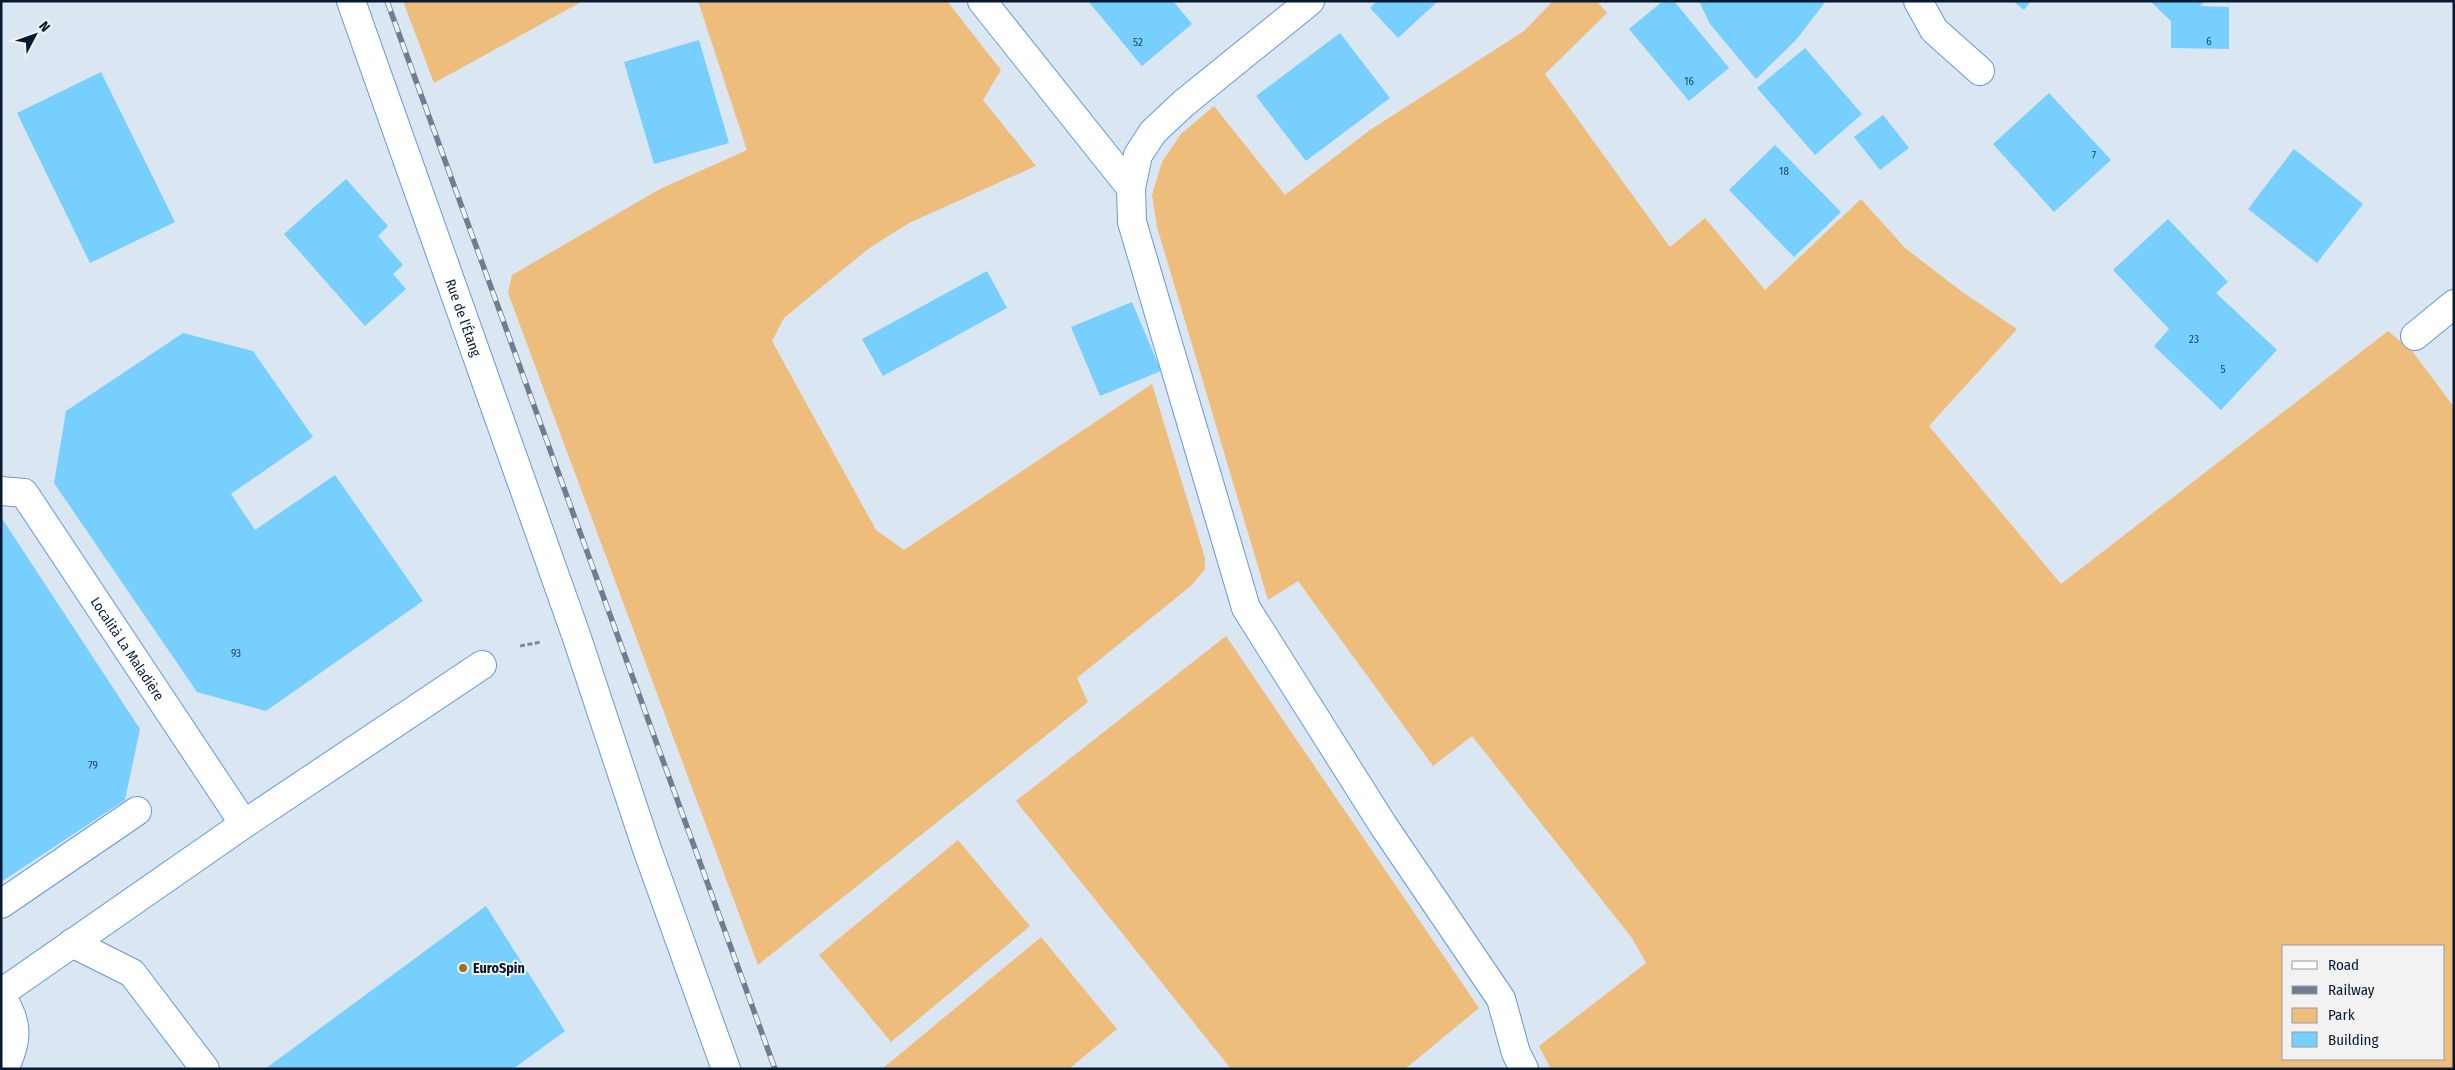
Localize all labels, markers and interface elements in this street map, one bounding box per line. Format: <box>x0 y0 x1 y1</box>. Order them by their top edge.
north arrow <box>10 10 60 60</box>
text: N <box>35 18 54 36</box>
house number: 6 <box>2206 35 2212 48</box>
house number: 52 <box>1133 36 1143 49</box>
house number: 16 <box>1684 75 1694 88</box>
house number: 7 <box>2092 149 2097 162</box>
house number: 18 <box>1779 165 1789 178</box>
street label: Rue de l'Étang <box>442 277 485 359</box>
house number: 23 <box>2189 333 2199 346</box>
house number: 5 <box>2220 363 2226 376</box>
street label: Località La Maladière <box>87 594 168 704</box>
house number: 93 <box>231 647 241 660</box>
house number: 79 <box>88 759 98 772</box>
legend <box>2282 945 2445 1060</box>
text: Road <box>2328 956 2359 974</box>
place label: EuroSpin <box>473 960 525 977</box>
marker: EuroSpin <box>457 962 469 974</box>
text: Railway <box>2328 981 2375 999</box>
text: Park <box>2328 1006 2355 1024</box>
text: Building <box>2328 1031 2379 1049</box>

